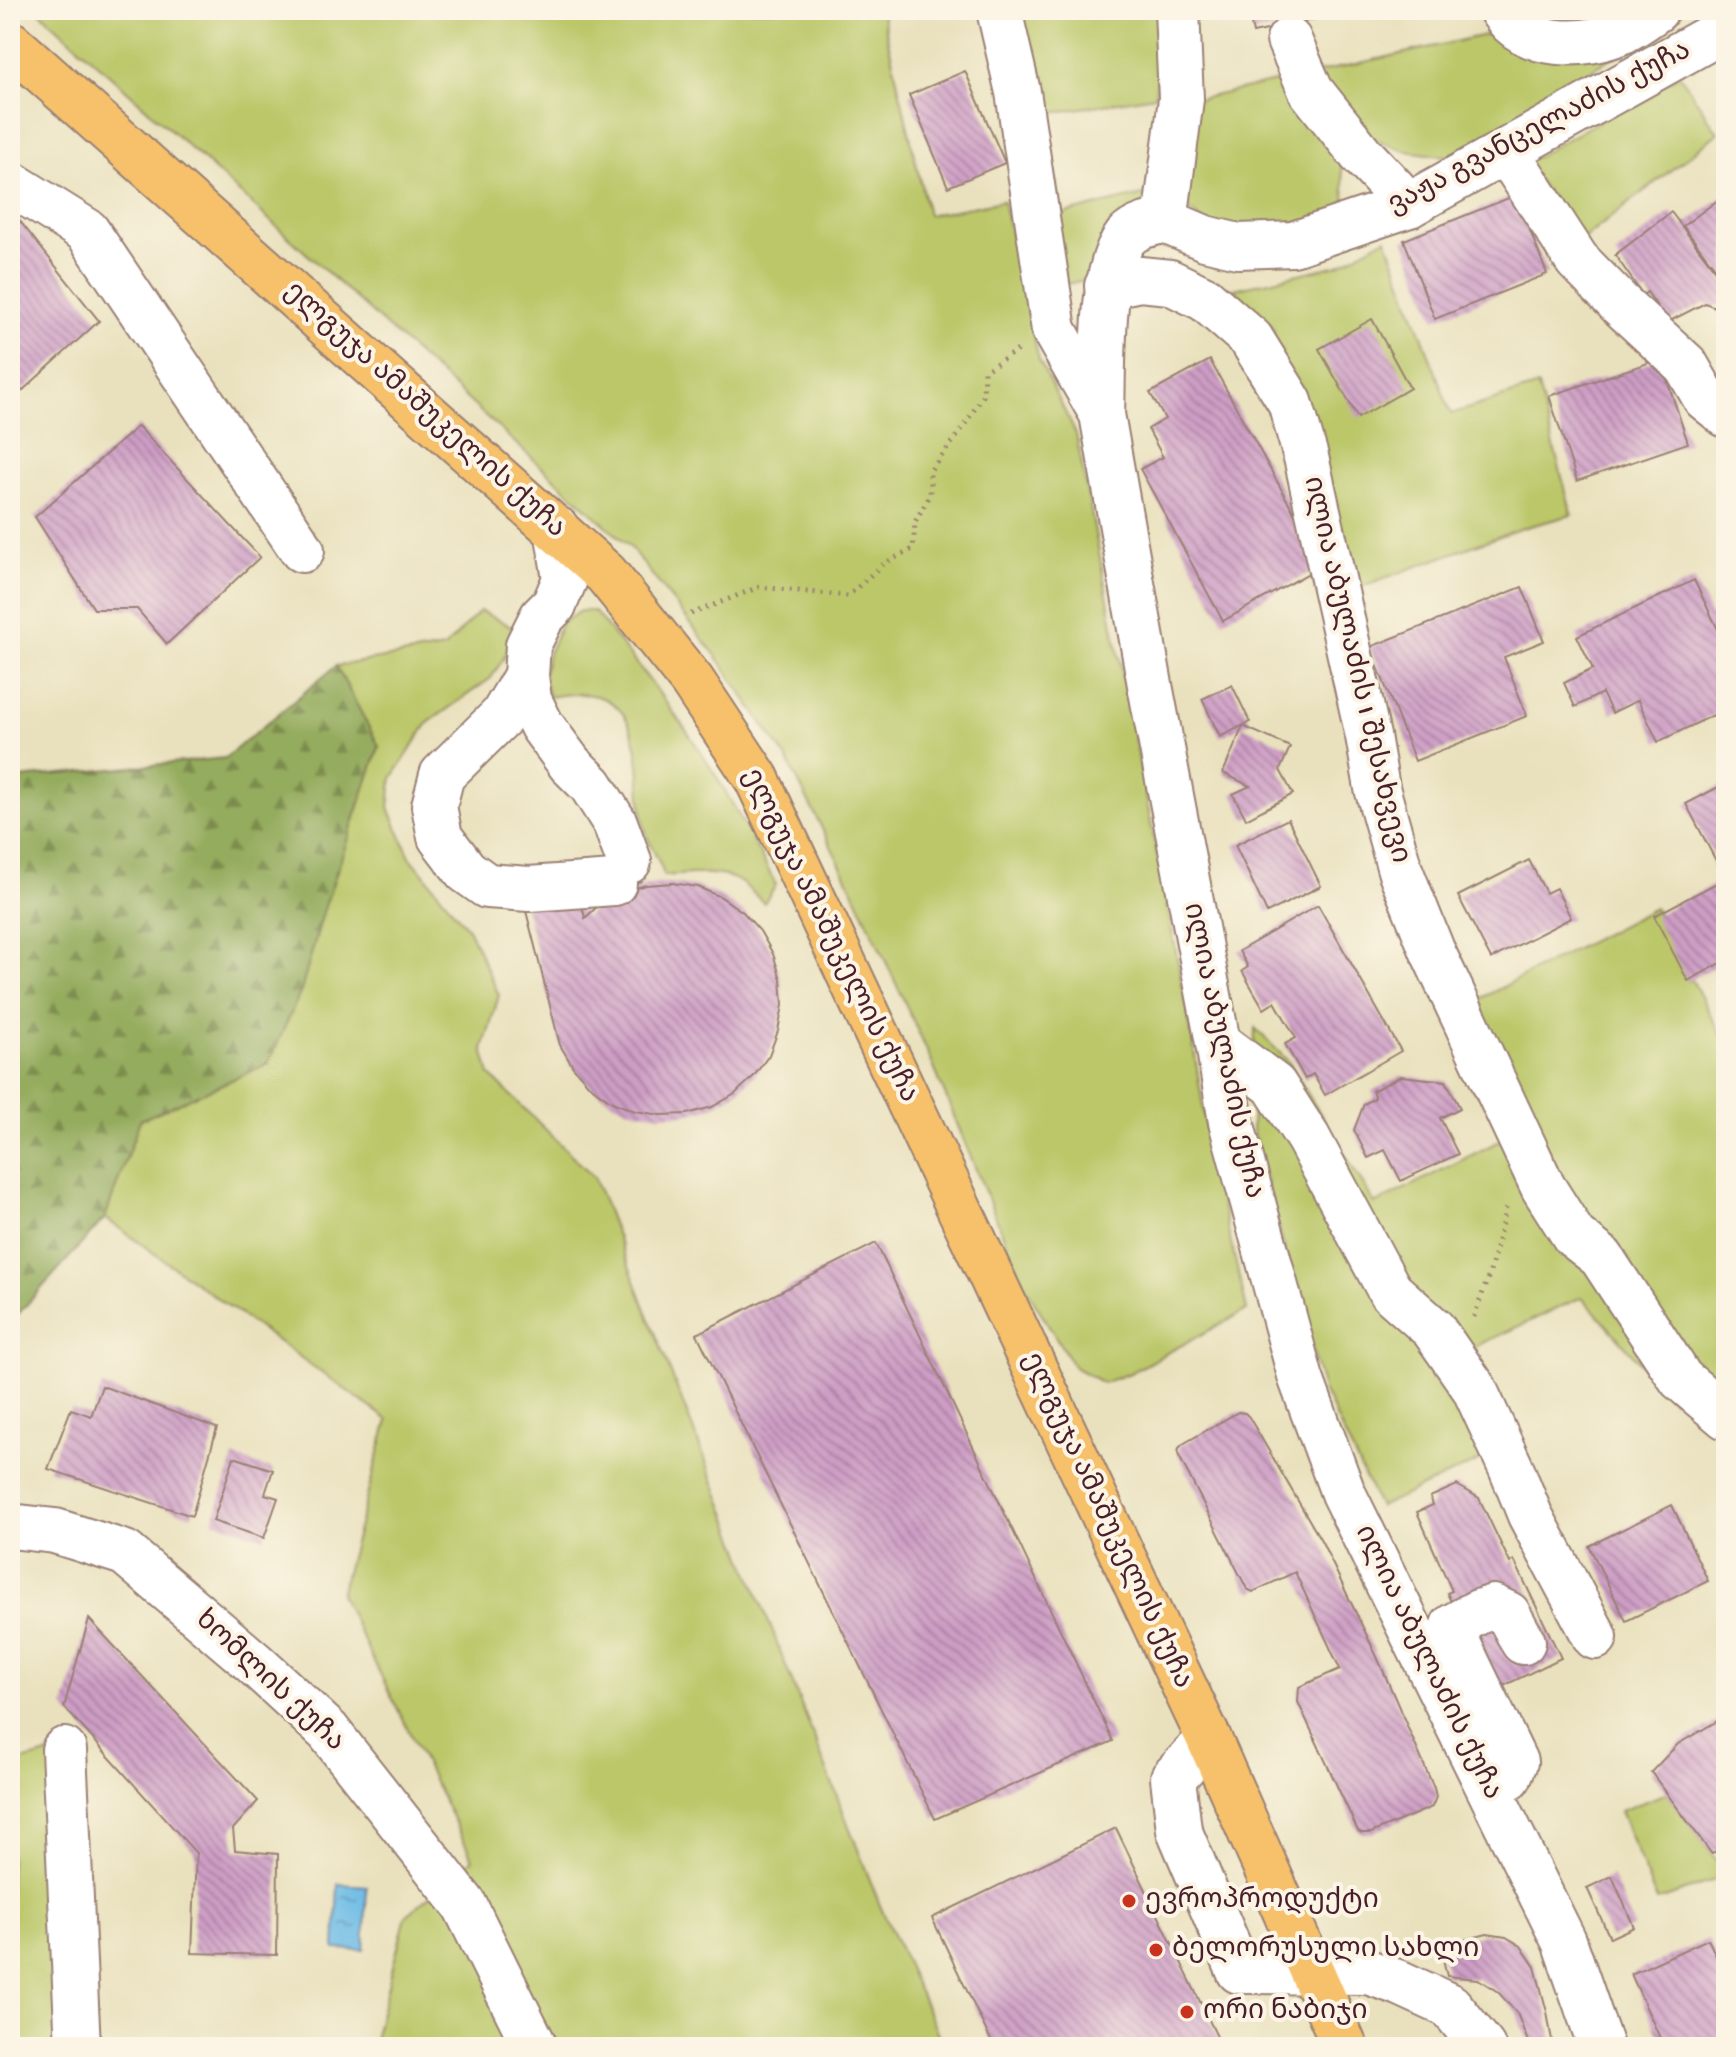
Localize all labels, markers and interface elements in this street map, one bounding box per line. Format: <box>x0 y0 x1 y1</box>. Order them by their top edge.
street label: ვაჟა გვანცელაძის ქუჩა <box>1383 35 1697 223</box>
street label: ელგუჯა ამაშუკელის ქუჩა <box>276 276 572 546</box>
street label: ილია აბულაძის I შესახვევი <box>1294 473 1416 867</box>
street label: ელგუჯა ამაშუკელის ქუჩა <box>734 764 924 1108</box>
street label: ილია აბულაძის ქუჩა <box>1175 900 1269 1202</box>
street label: ელგუჯა ამაშუკელის ქუჩა <box>1013 1348 1199 1694</box>
street label: ილია აბულაძის ქუჩა <box>1346 1520 1508 1806</box>
street label: ხომლის ქუჩა <box>188 1604 350 1760</box>
place label: ევროპროდუქტი <box>1145 1885 1379 1918</box>
marker: ევროპროდუქტი <box>1120 1892 1138 1910</box>
place label: ბელორუსული სახლი <box>1172 1934 1479 1967</box>
marker: ბელორუსული სახლი <box>1147 1941 1165 1959</box>
place label: ორი ნაბიჯი <box>1203 1996 1368 2029</box>
marker: ორი ნაბიჯი <box>1178 2003 1196 2021</box>

